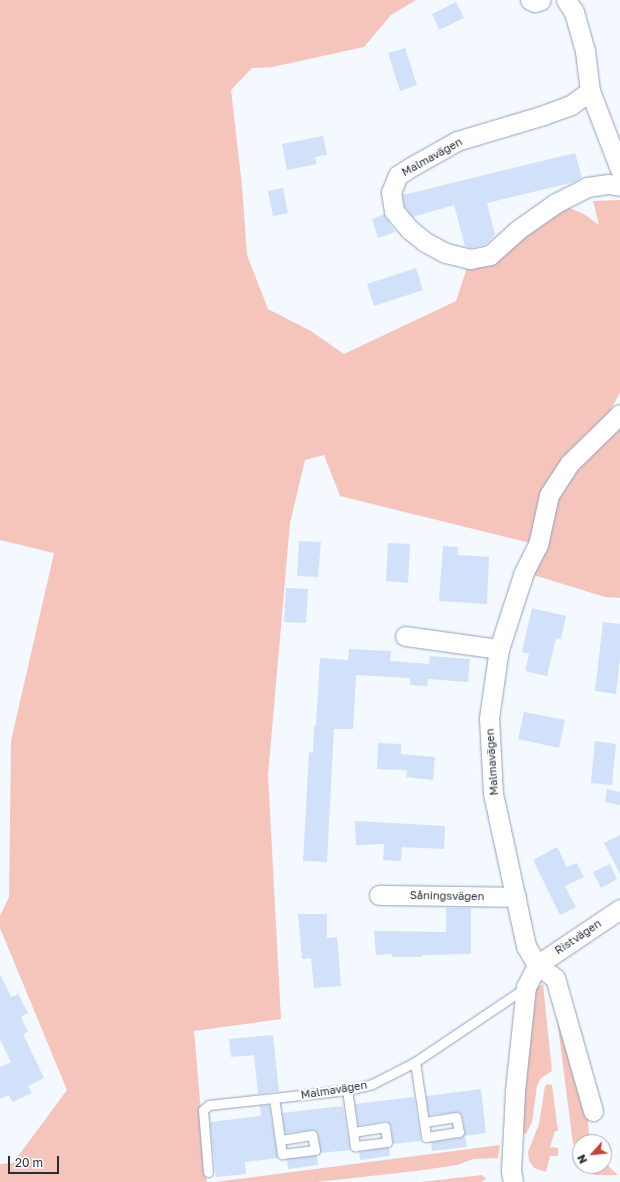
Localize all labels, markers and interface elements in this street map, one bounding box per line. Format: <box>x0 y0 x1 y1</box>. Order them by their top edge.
street label: Malmavägen <box>400 135 464 179</box>
street label: Malmavägen <box>483 728 501 796</box>
street label: Såningsvägen <box>410 889 484 903</box>
street label: Ristvägen <box>552 917 604 957</box>
street label: Malmavägen <box>300 1078 368 1102</box>
north arrow <box>572 1134 612 1174</box>
scale bar <box>10 1148 61 1174</box>
text: N <box>574 1153 589 1166</box>
text: 20 m <box>15 1155 43 1170</box>

